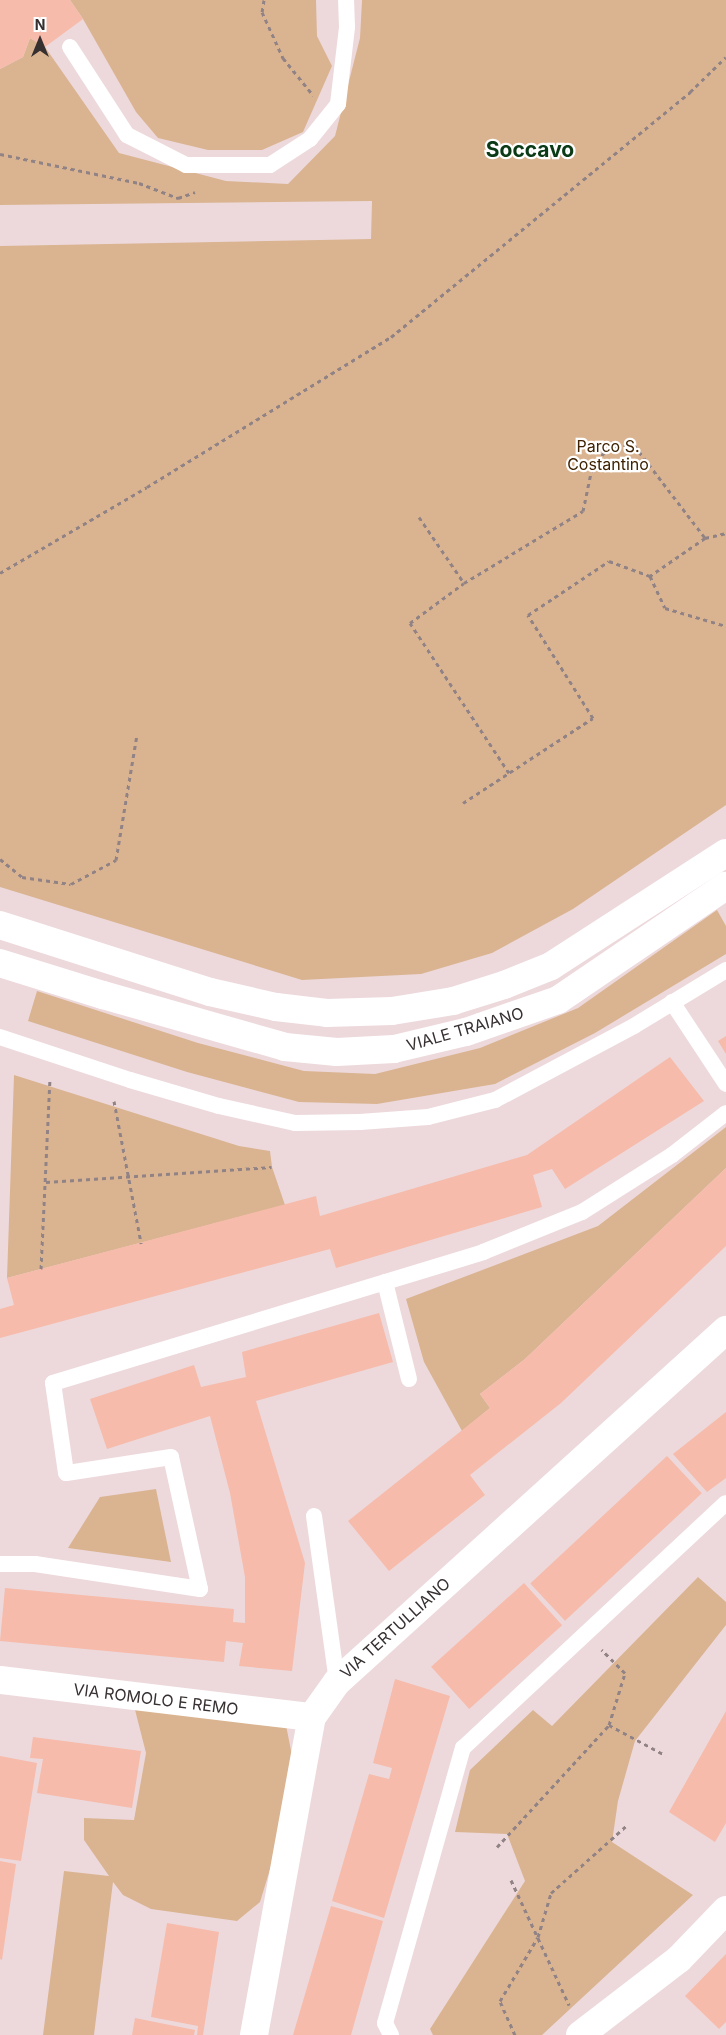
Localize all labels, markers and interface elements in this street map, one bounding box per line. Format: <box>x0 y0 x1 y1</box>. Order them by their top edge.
north arrow <box>15 15 65 65</box>
text: N <box>35 16 45 33</box>
district label: Soccavo <box>486 137 574 163</box>
park label: Parco S. Costantino <box>567 436 649 474</box>
street label: VIALE TRAIANO <box>404 1003 526 1055</box>
street label: VIA TERTULLIANO <box>336 1574 454 1682</box>
street label: VIA ROMOLO E REMO <box>72 1679 240 1719</box>

